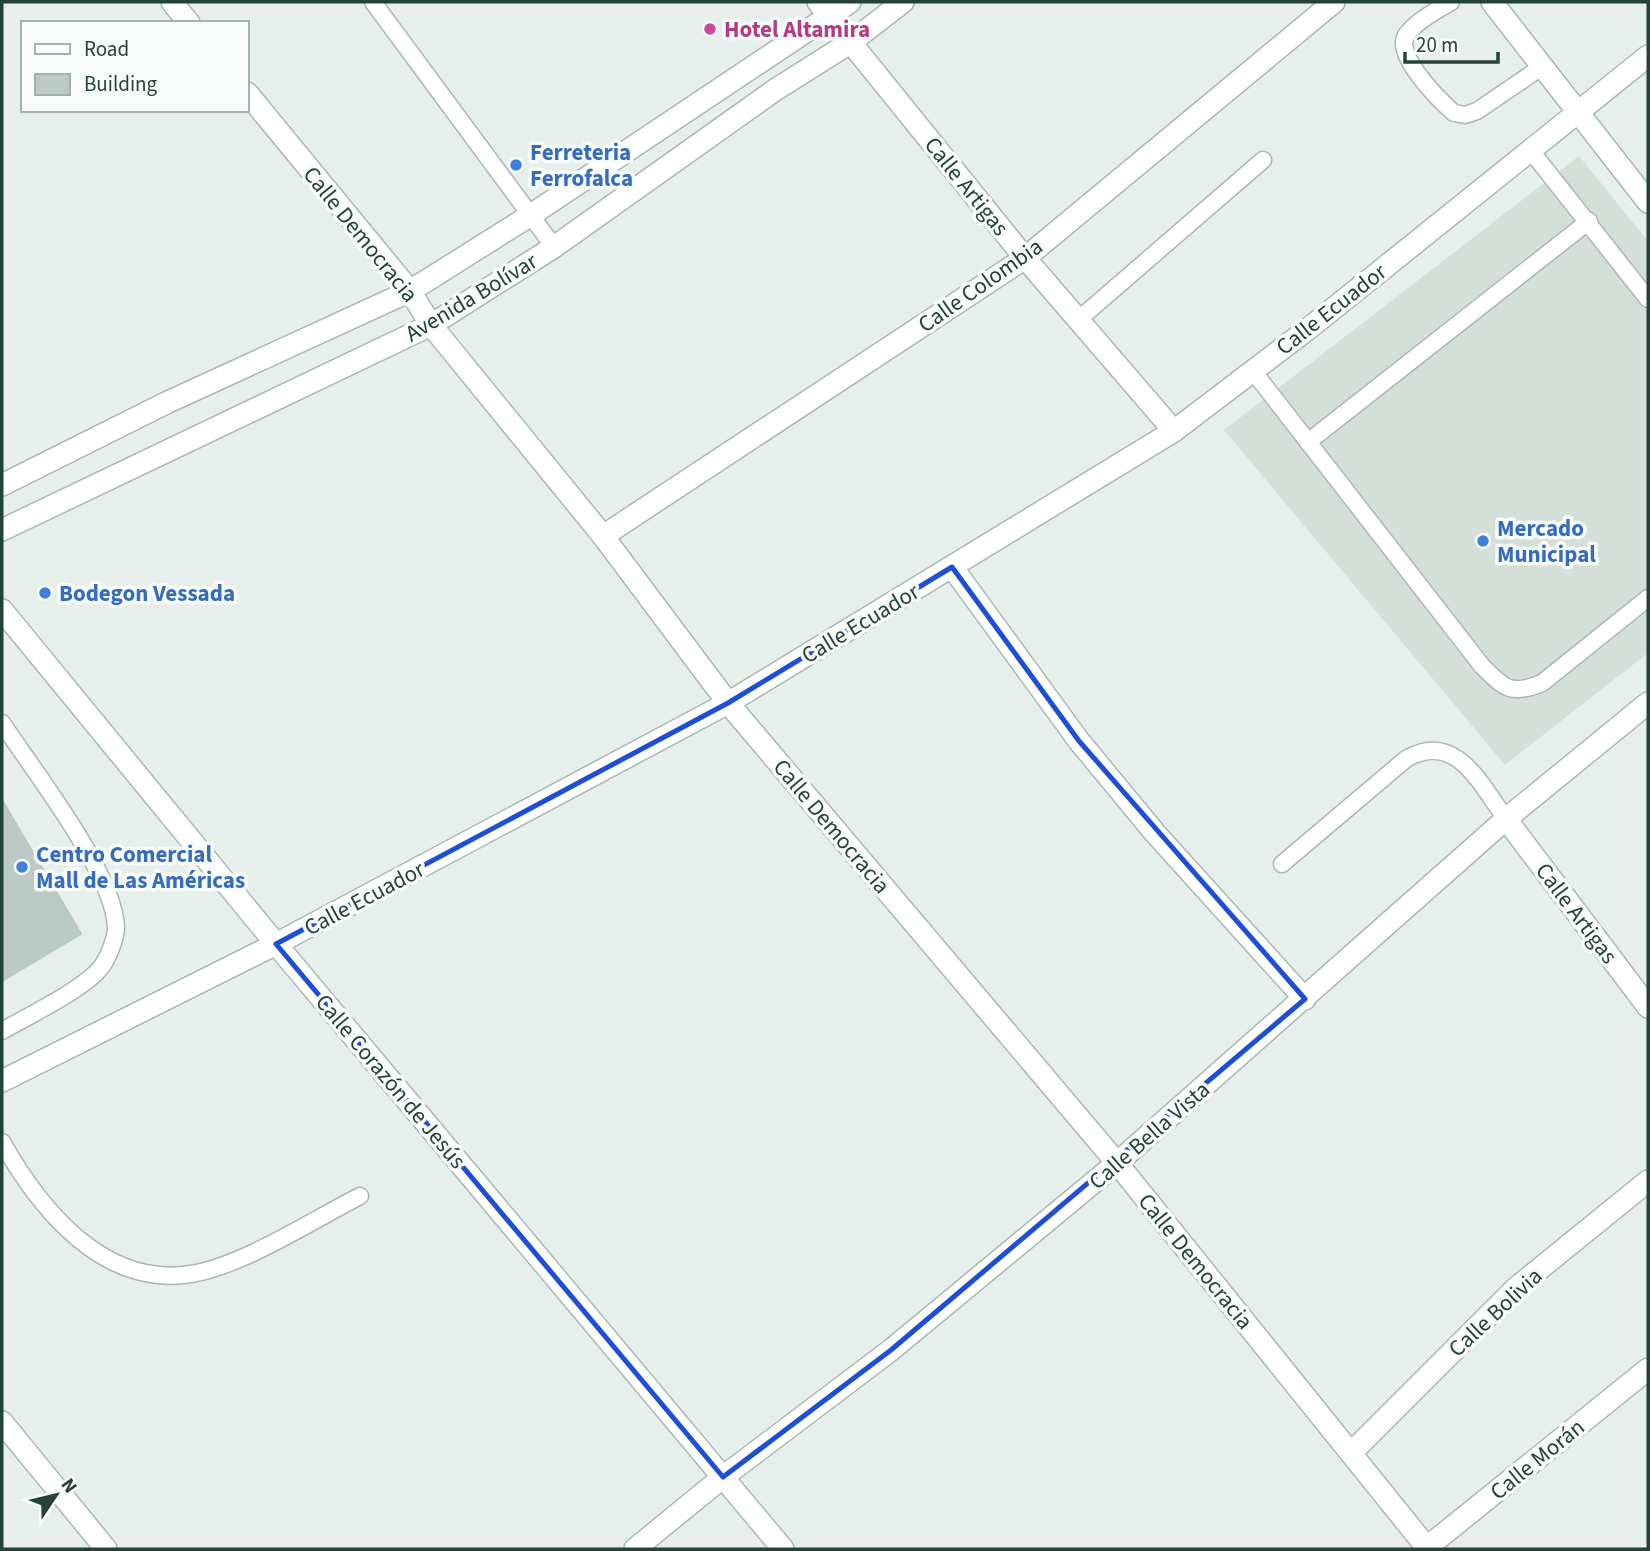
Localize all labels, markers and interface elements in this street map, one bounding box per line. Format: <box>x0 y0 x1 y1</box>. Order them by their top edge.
place label: Hotel Altamira <box>724 13 870 46</box>
legend <box>21 21 248 112</box>
marker: Hotel Altamira <box>702 21 718 37</box>
scale bar <box>1405 21 1498 65</box>
text: 20 m <box>1416 30 1458 60</box>
text: Road <box>84 34 129 64</box>
text: Building <box>84 69 158 99</box>
street label: Calle Artigas <box>916 130 1017 243</box>
place label: Ferreteria Ferrofalca <box>530 136 633 195</box>
marker: Ferreteria Ferrofalca <box>508 157 524 173</box>
street label: Calle Democracia <box>295 159 426 310</box>
street label: Calle Colombia <box>911 230 1049 341</box>
street label: Avenida Bolívar <box>399 244 544 350</box>
street label: Calle Ecuador <box>1269 255 1394 363</box>
place label: Mercado Municipal <box>1497 512 1596 571</box>
marker: Mercado Municipal <box>1475 533 1491 549</box>
street label: Calle Ecuador <box>795 575 926 672</box>
place label: Bodegon Vessada <box>59 577 235 610</box>
marker: Bodegon Vessada <box>37 585 53 601</box>
street label: Calle Democracia <box>765 752 898 901</box>
place label: Centro Comercial Mall de Las Américas <box>36 838 245 897</box>
street label: Calle Ecuador <box>298 852 431 944</box>
street label: Calle Artigas <box>1528 856 1626 971</box>
marker: Centro Comercial Mall de Las Américas <box>14 859 30 875</box>
street label: Calle Corazón de Jesús <box>308 987 474 1176</box>
street label: Calle Bella Vista <box>1082 1073 1217 1197</box>
street label: Calle Democracia <box>1130 1186 1261 1337</box>
street label: Calle Bolivia <box>1441 1260 1550 1365</box>
street label: Calle Morán <box>1483 1411 1592 1508</box>
north arrow <box>21 1460 91 1530</box>
text: N <box>54 1473 83 1499</box>

